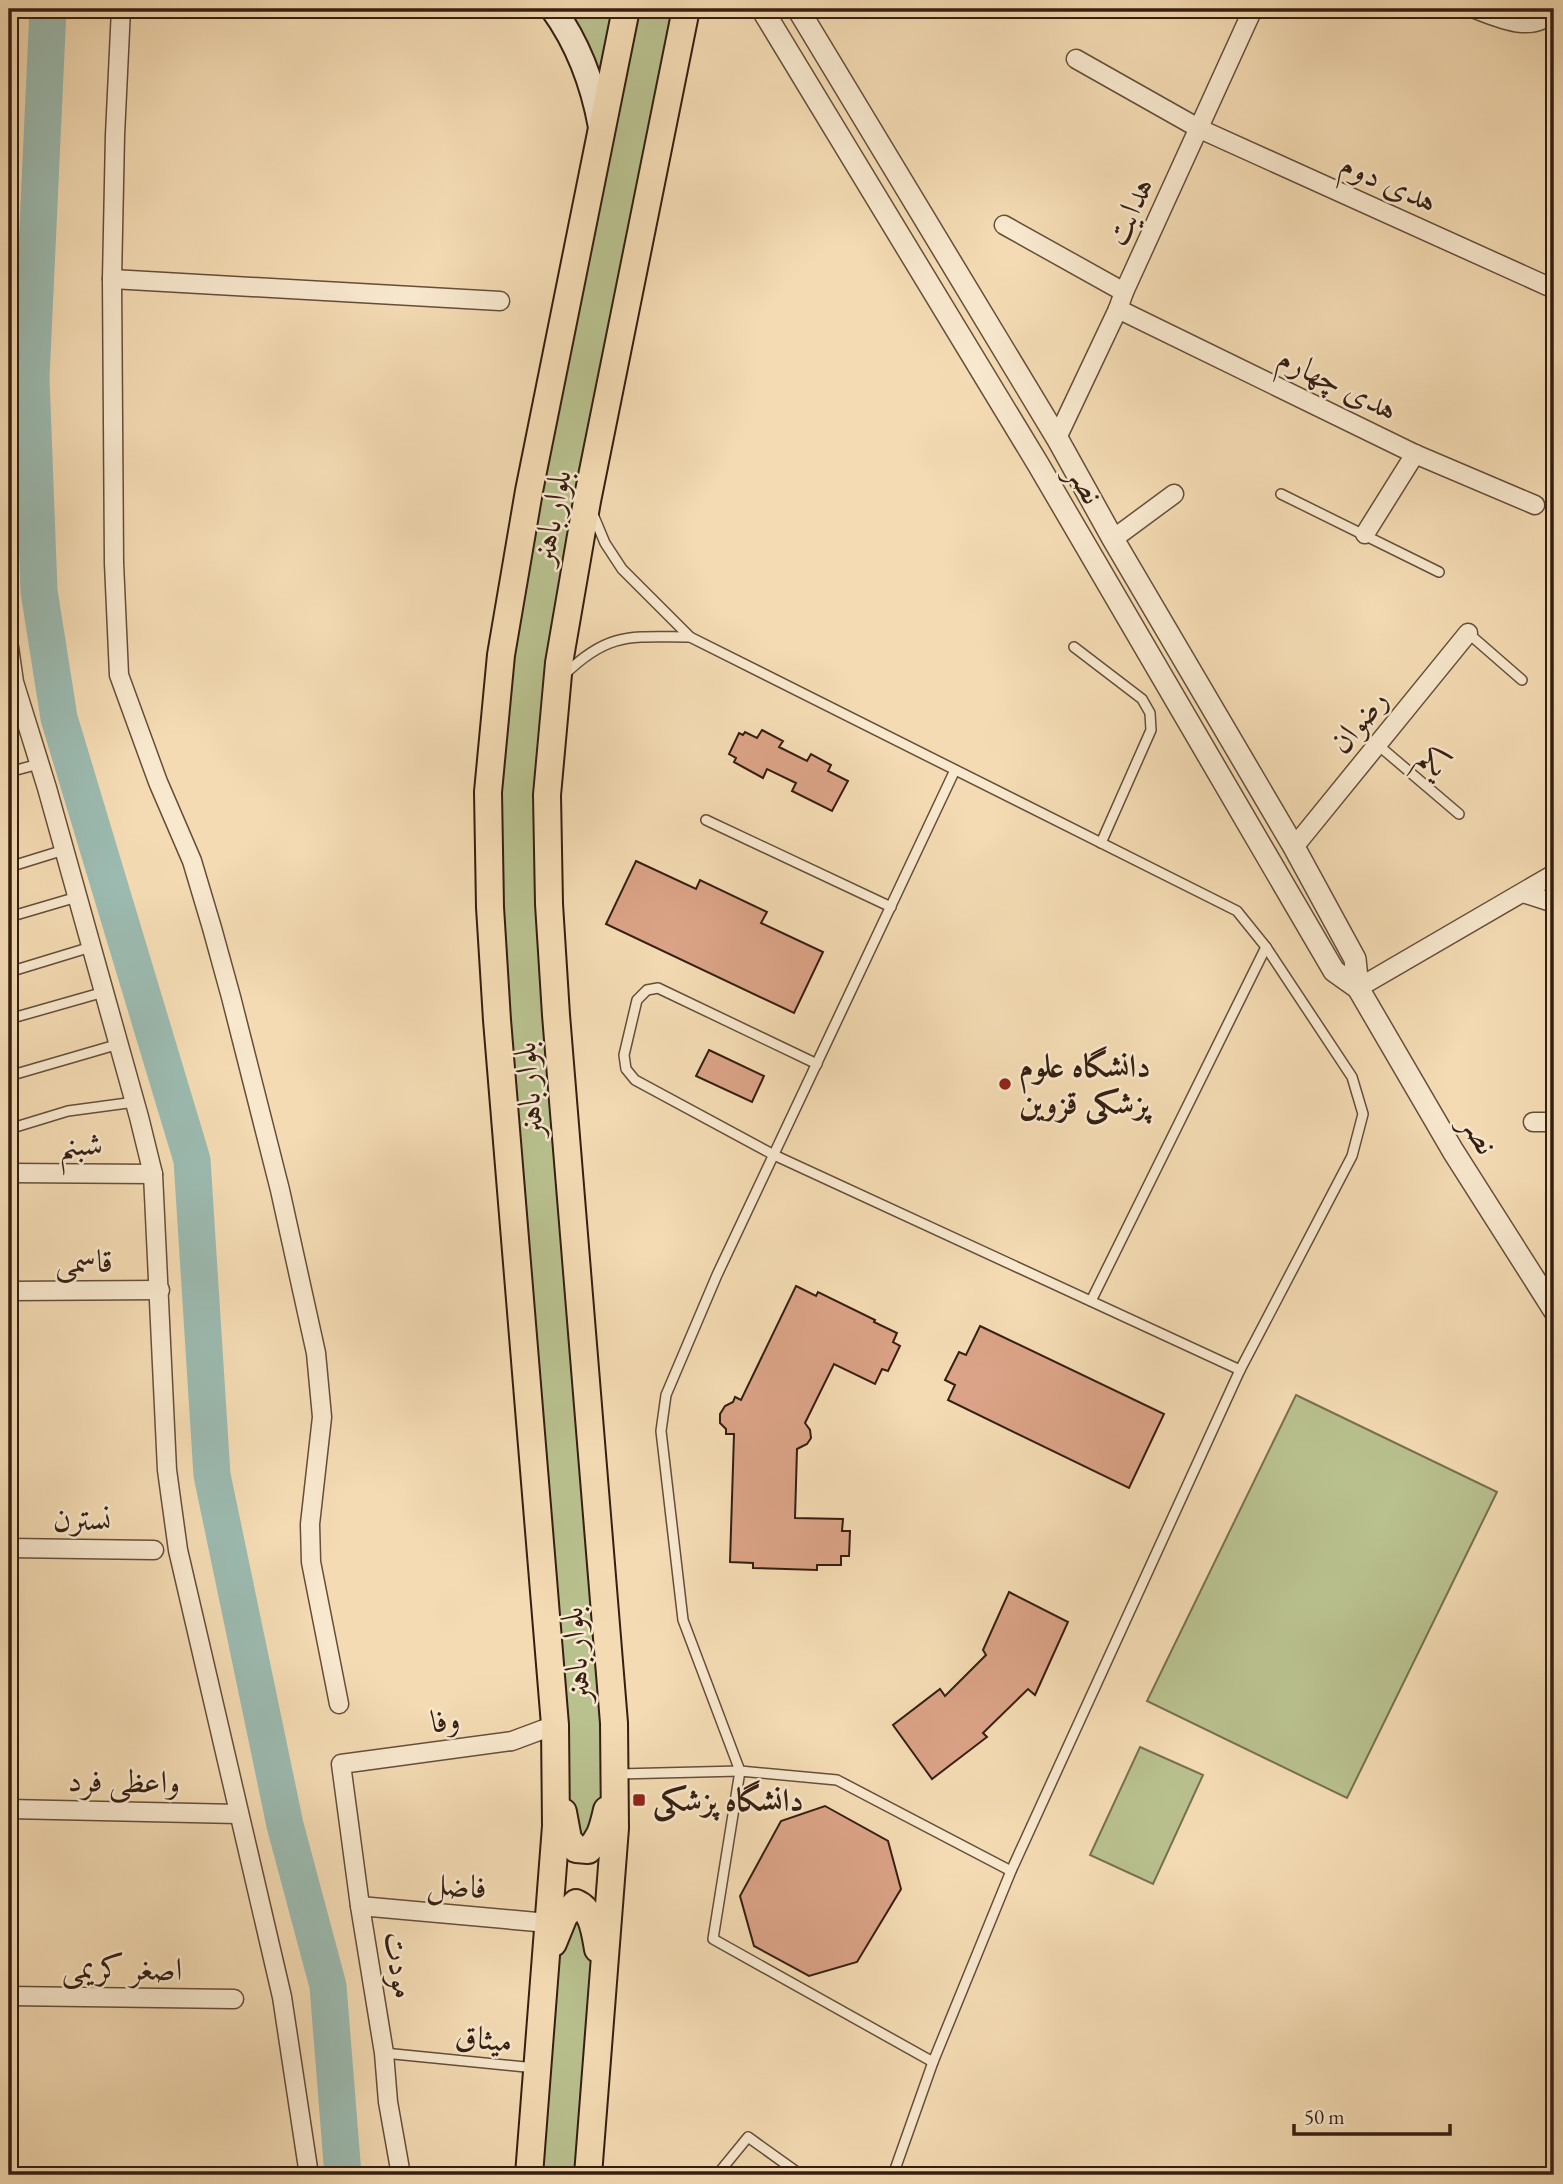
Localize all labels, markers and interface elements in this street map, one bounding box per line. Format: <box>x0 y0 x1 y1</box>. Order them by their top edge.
street label: هدی دوم <box>1331 142 1444 228</box>
street label: هدایت <box>1095 170 1163 252</box>
street label: هدی چهارم <box>1268 336 1405 436</box>
street label: نصر <box>1056 454 1114 512</box>
street label: بلوار باهنر <box>521 466 581 571</box>
street label: رضوان <box>1319 680 1397 762</box>
street label: یکم <box>1404 736 1460 794</box>
street label: بلوار باهنر <box>503 1040 553 1143</box>
place label: دانشگاه علوم پزشکی قزوین <box>1019 1045 1153 1125</box>
marker: دانشگاه علوم پزشکی قزوین <box>997 1076 1013 1092</box>
street label: نصر <box>1450 1103 1508 1162</box>
street label: شبنم <box>59 1123 103 1176</box>
street label: قاسمی <box>55 1240 113 1283</box>
street label: نسترن <box>53 1498 111 1540</box>
street label: بلوار باهنر <box>550 1605 600 1708</box>
street label: وفا <box>427 1697 463 1743</box>
street label: واعظی فرد <box>67 1759 181 1804</box>
place label: دانشگاه پزشکی <box>653 1779 804 1822</box>
marker: دانشگاه پزشکی <box>631 1792 647 1808</box>
street label: فاضل <box>425 1861 489 1911</box>
street label: مودت <box>374 1928 426 2002</box>
street label: اصغر کریمی <box>61 1946 183 1991</box>
street label: میثاق <box>453 2014 515 2062</box>
scale bar <box>1294 2093 1449 2137</box>
text: 50 m <box>1304 2103 1345 2130</box>

